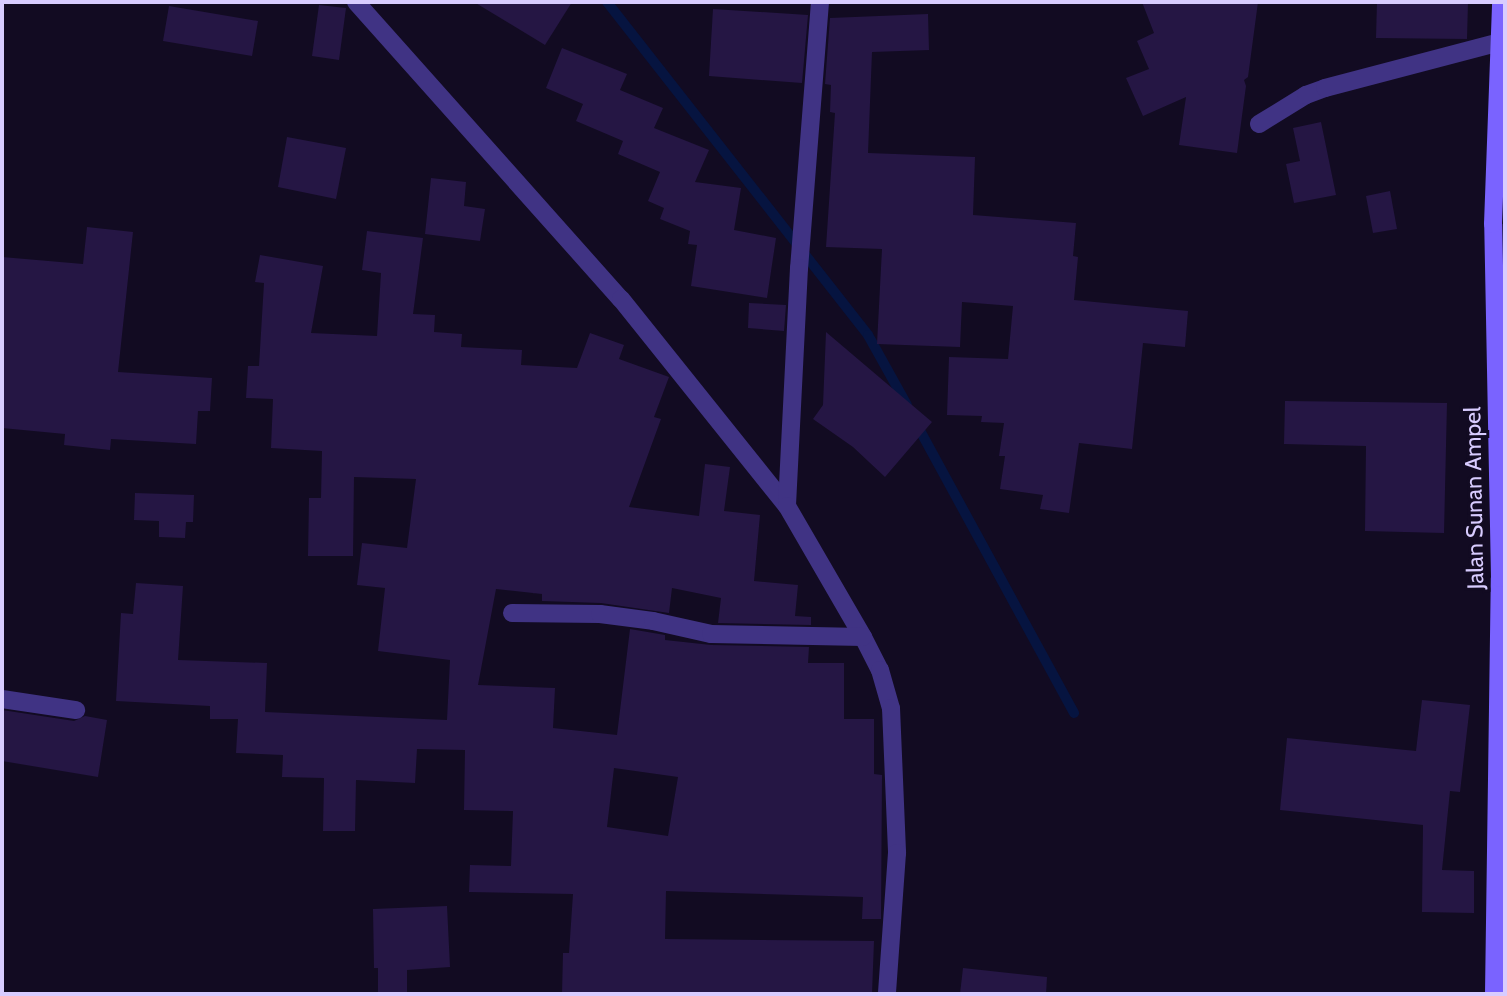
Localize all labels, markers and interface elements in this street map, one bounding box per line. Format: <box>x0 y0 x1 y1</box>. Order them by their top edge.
street label: Jalan Sunan Ampel <box>1459 406 1489 590</box>

